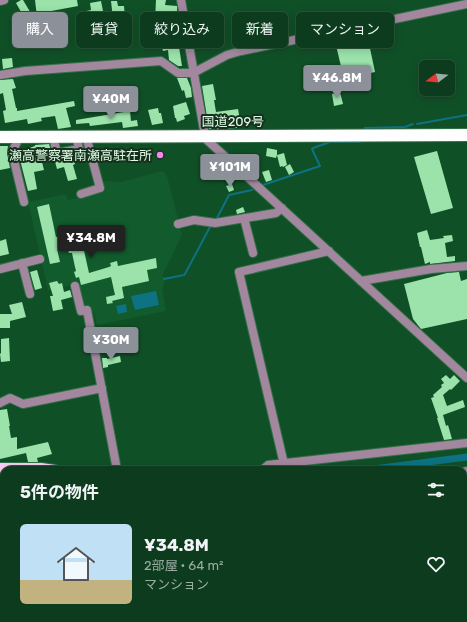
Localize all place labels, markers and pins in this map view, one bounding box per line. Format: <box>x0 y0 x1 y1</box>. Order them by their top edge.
pin: ¥46.8M <box>304 65 370 99</box>
pin: ¥40M <box>87 86 135 120</box>
place label: 瀬高警察署南瀬高駐在所 <box>9 148 152 163</box>
marker: 瀬高警察署南瀬高駐在所 <box>155 150 165 160</box>
pin: ¥101M <box>202 154 258 188</box>
pin: ¥34.8M <box>58 225 124 259</box>
pin: ¥30M <box>87 327 135 361</box>

